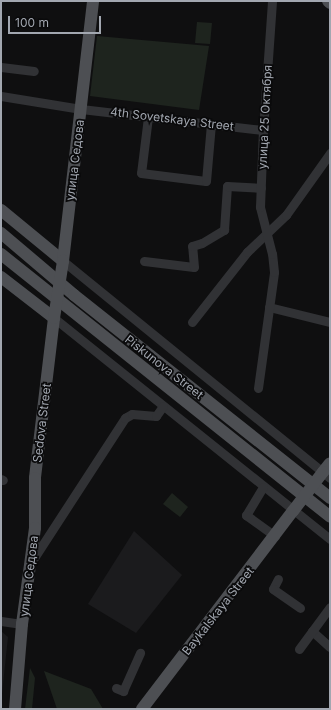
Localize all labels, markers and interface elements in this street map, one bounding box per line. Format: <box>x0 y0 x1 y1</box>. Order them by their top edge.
scale bar <box>10 8 103 34</box>
text: 100 m <box>15 15 49 30</box>
street label: улица 25 Октября <box>255 64 275 170</box>
street label: 4th Sovetskaya Street <box>109 104 235 134</box>
street label: улица Седова <box>63 119 87 201</box>
street label: Piskunova Street <box>122 332 206 402</box>
street label: Sedova Street <box>30 383 54 463</box>
street label: улица Седова <box>17 535 41 617</box>
street label: Baykalskaya Street <box>179 564 257 658</box>

